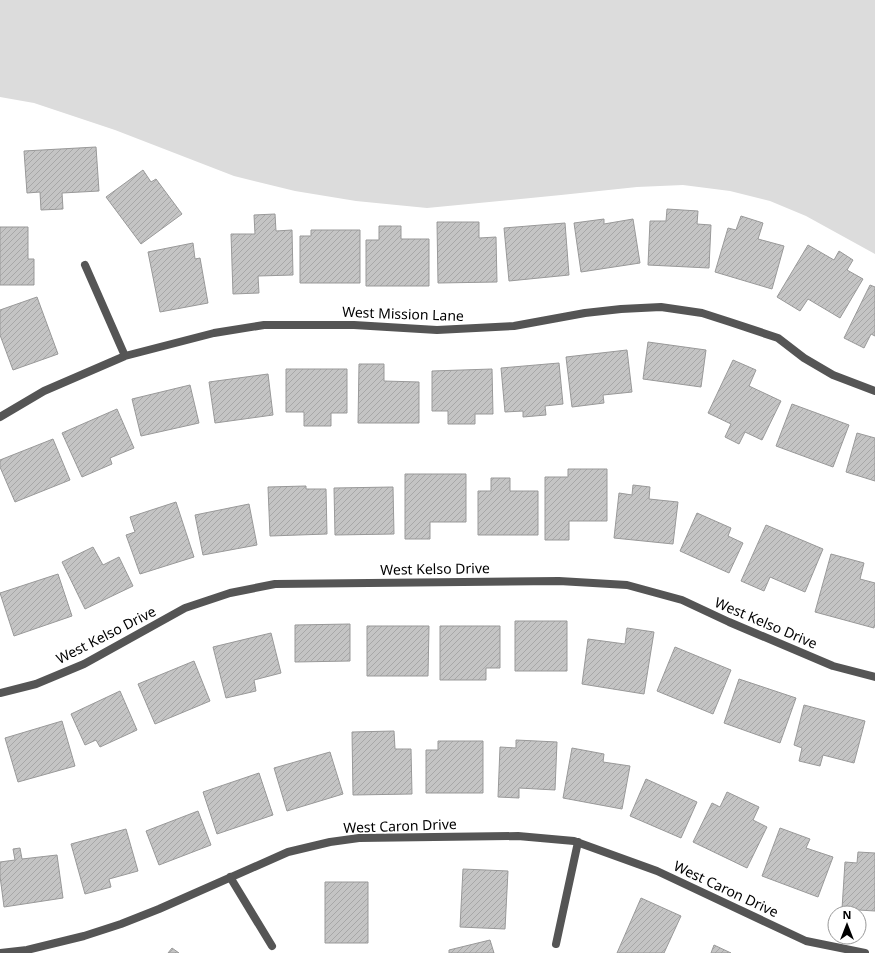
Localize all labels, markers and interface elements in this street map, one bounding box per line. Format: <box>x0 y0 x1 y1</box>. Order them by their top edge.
street label: West Mission Lane <box>342 302 464 325</box>
street label: West Kelso Drive <box>380 558 490 579</box>
street label: West Kelso Drive <box>712 592 820 653</box>
street label: West Kelso Drive <box>53 601 159 668</box>
street label: West Caron Drive <box>343 814 457 837</box>
street label: West Caron Drive <box>671 856 782 921</box>
north arrow <box>827 905 867 945</box>
text: N <box>843 907 851 922</box>

